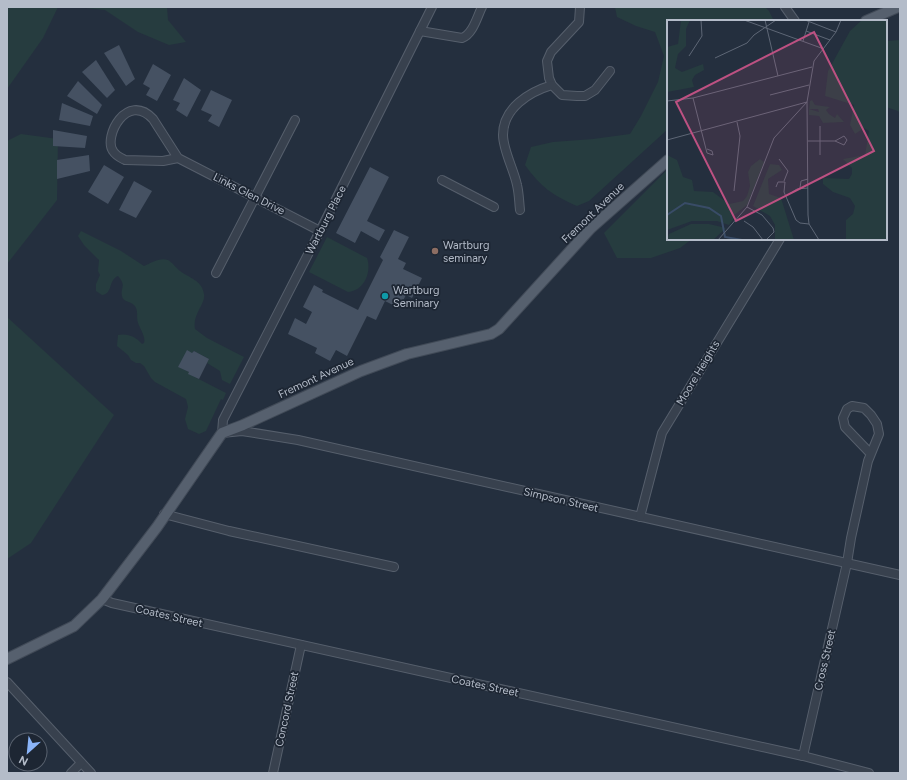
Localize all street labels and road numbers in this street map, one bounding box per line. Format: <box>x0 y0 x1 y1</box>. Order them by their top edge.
street label: Links Glen Drive <box>211 170 287 218</box>
street label: Fremont Avenue <box>559 180 627 246</box>
street label: Wartburg Place <box>303 183 349 257</box>
street label: Moore Heights <box>674 338 722 408</box>
street label: Fremont Avenue <box>276 355 356 401</box>
street label: Simpson Street <box>522 485 600 515</box>
street label: Coates Street <box>134 602 204 630</box>
street label: Cross Street <box>812 628 838 692</box>
street label: Concord Street <box>273 670 301 748</box>
street label: Coates Street <box>450 672 520 700</box>

